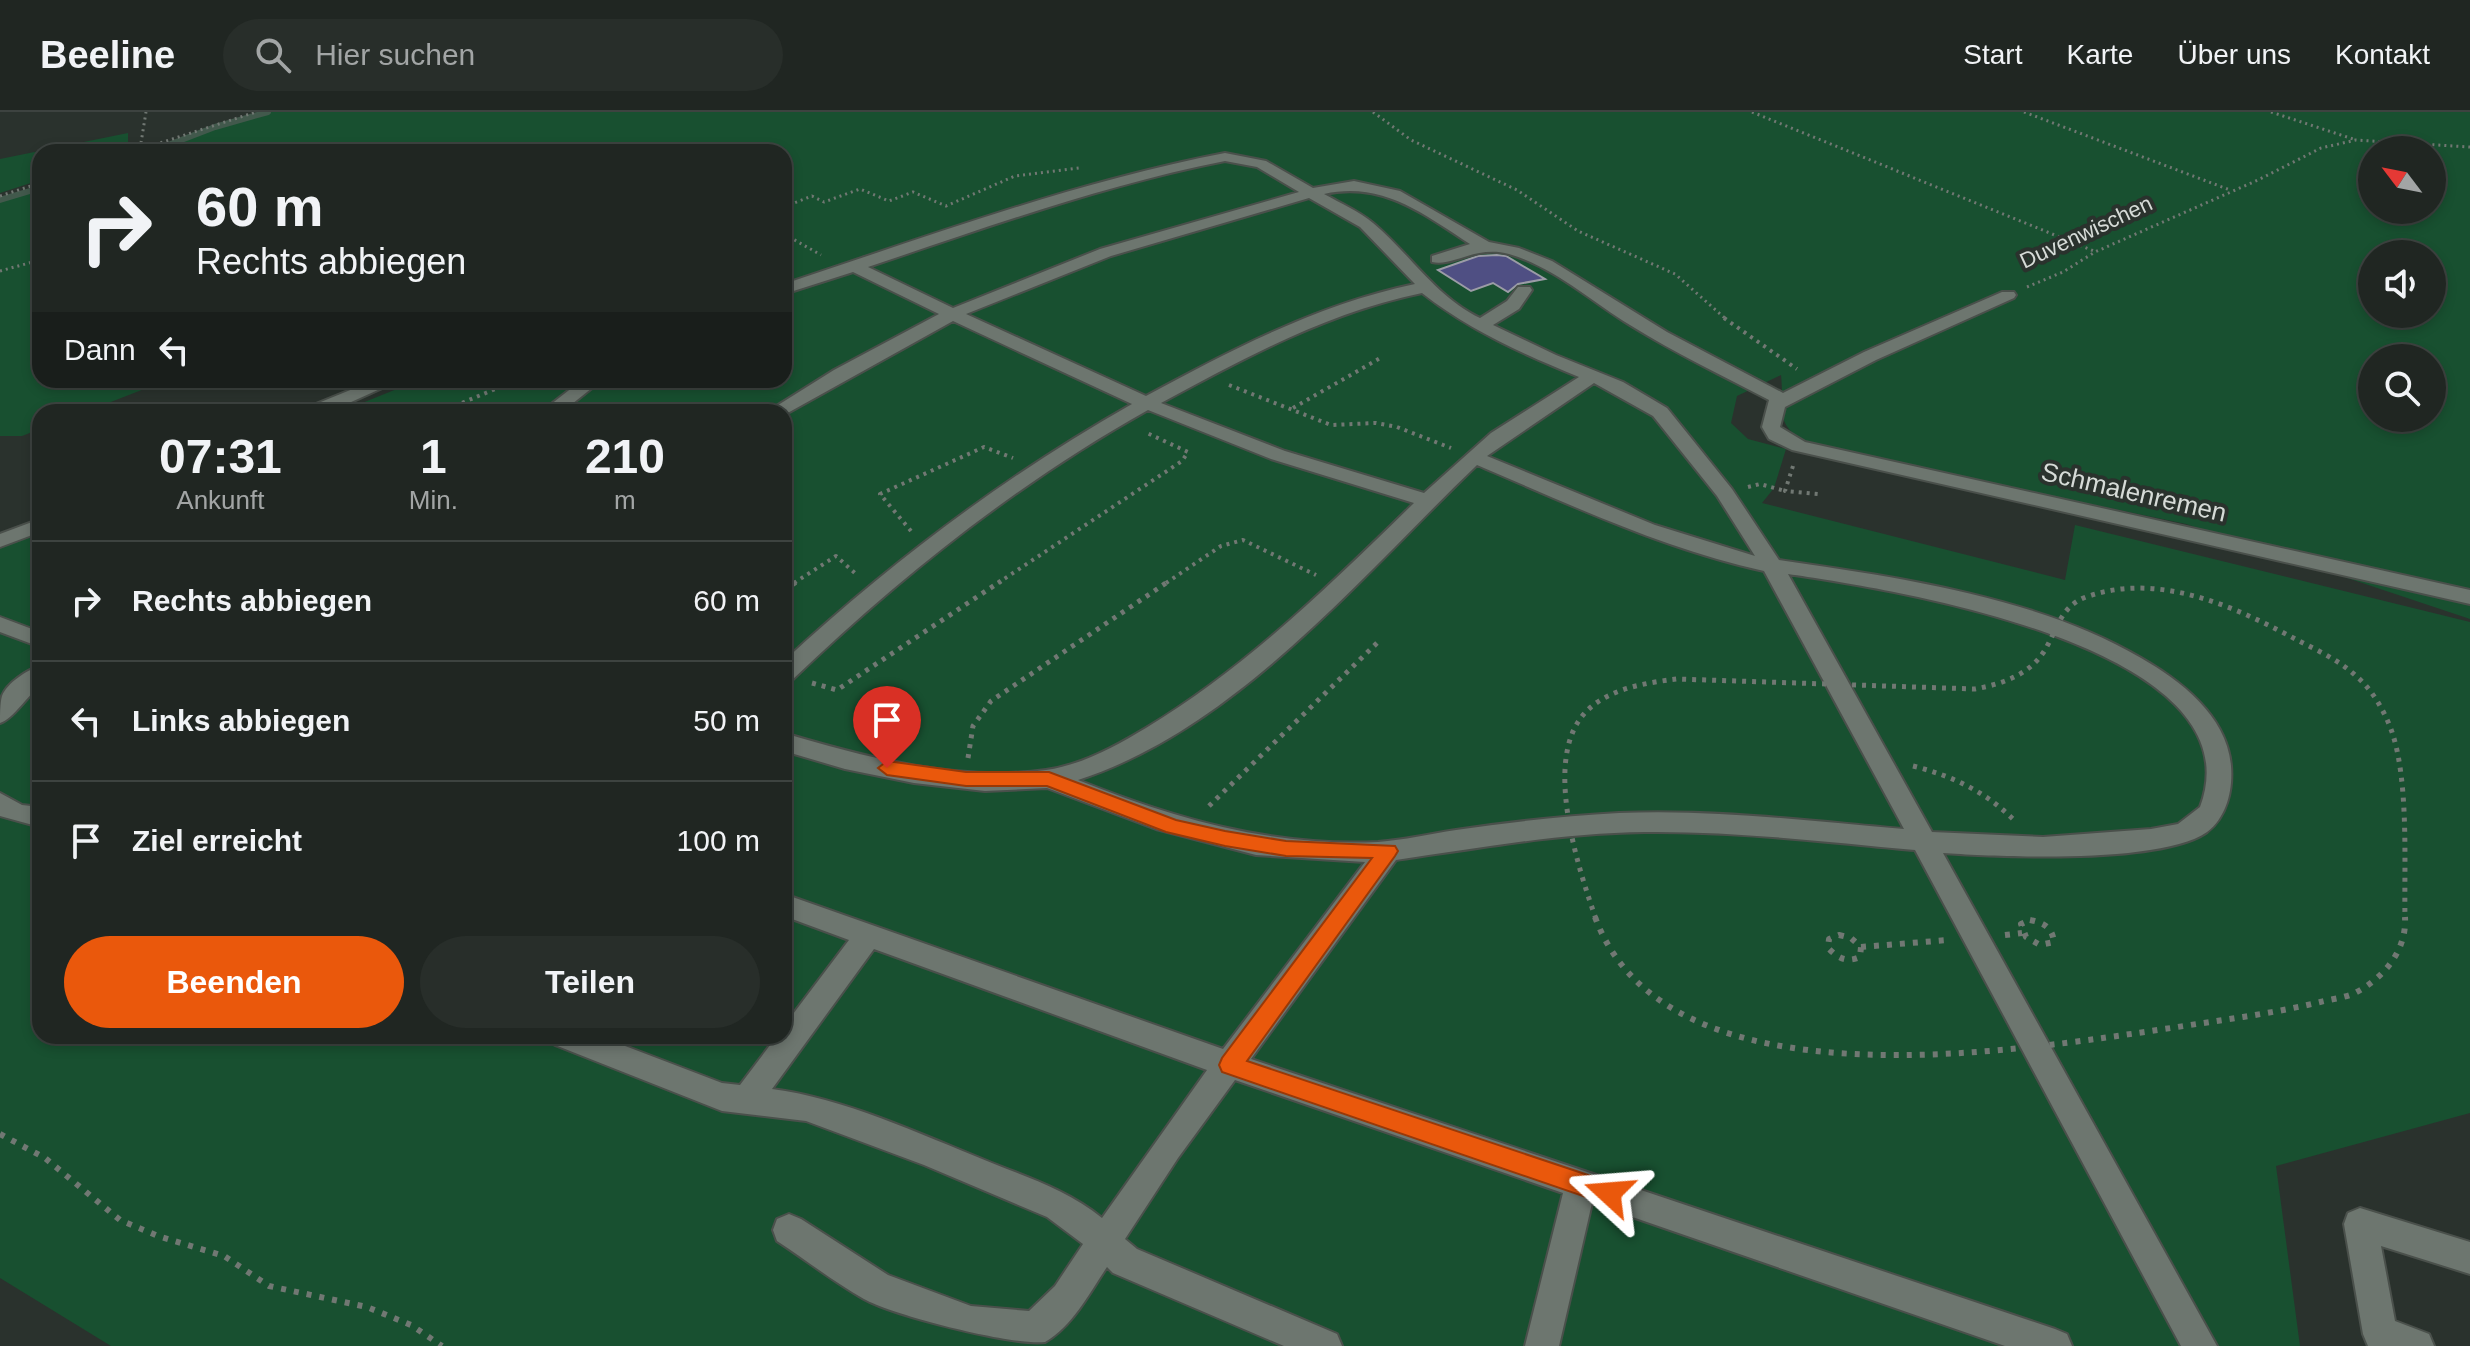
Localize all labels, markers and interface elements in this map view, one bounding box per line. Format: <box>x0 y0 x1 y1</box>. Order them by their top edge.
search box <box>223 19 783 91</box>
icon: search <box>251 33 295 77</box>
text: Beeline <box>40 34 175 76</box>
text: Hier suchen <box>315 38 475 71</box>
text: Start <box>1963 39 2022 70</box>
text: Karte <box>2066 39 2133 70</box>
text: Über uns <box>2177 39 2291 70</box>
text: Kontakt <box>2335 39 2430 70</box>
north arrow <box>2358 136 2446 224</box>
map controls <box>2358 136 2446 432</box>
text: 60 m <box>196 175 324 238</box>
icon: right <box>64 176 168 280</box>
street label: Duvenwischen <box>2016 190 2156 274</box>
button: sound <box>2358 240 2446 328</box>
text: Rechts abbiegen <box>196 241 466 282</box>
icon: left <box>152 328 196 372</box>
text: Dann <box>64 333 136 366</box>
button: search <box>2358 344 2446 432</box>
text: 07:31 <box>159 430 282 483</box>
text: 1 <box>420 430 447 483</box>
text: 210 <box>585 430 665 483</box>
street label: Schmalenremen <box>2038 456 2230 528</box>
text: Ankunft <box>176 485 264 515</box>
text: Min. <box>409 485 458 515</box>
text: m <box>614 485 636 515</box>
icon: right <box>64 579 108 623</box>
text: Rechts abbiegen <box>132 584 372 617</box>
text: 60 m <box>693 584 760 617</box>
pin <box>853 686 921 768</box>
icon: arrive <box>865 698 909 742</box>
icon: left <box>64 699 108 743</box>
text: Links abbiegen <box>132 704 350 737</box>
text: 50 m <box>693 704 760 737</box>
icon: arrive <box>64 819 108 863</box>
text: Ziel erreicht <box>132 824 302 857</box>
text: 100 m <box>677 824 760 857</box>
button: Beenden <box>64 936 404 1028</box>
button: Teilen <box>420 936 760 1028</box>
position arrow <box>1567 1151 1651 1235</box>

